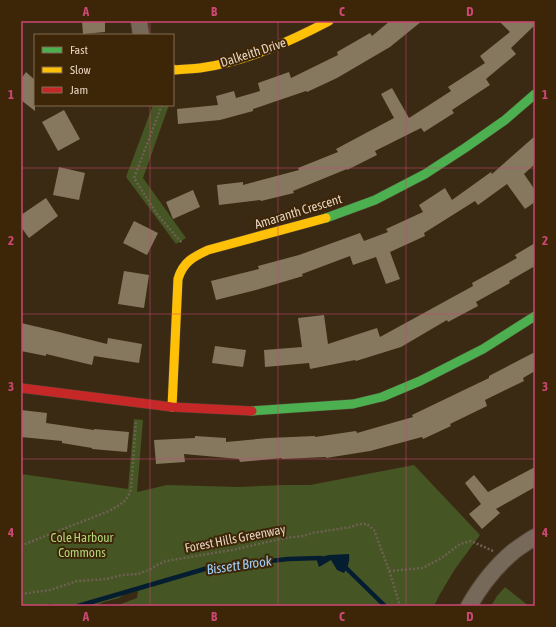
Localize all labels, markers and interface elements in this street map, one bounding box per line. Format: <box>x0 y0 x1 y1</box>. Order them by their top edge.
text: A <box>82 4 90 19</box>
text: B <box>211 4 218 19</box>
text: C <box>339 4 345 19</box>
text: D <box>466 4 474 19</box>
legend <box>34 34 174 106</box>
street label: Dalkeith Drive <box>218 35 288 70</box>
text: Fast <box>70 43 88 57</box>
text: Slow <box>70 63 91 77</box>
text: Jam <box>70 83 88 97</box>
text: 1 <box>8 87 14 102</box>
text: 1 <box>542 87 548 102</box>
street label: Amaranth Crescent <box>253 191 344 232</box>
text: 2 <box>8 233 14 248</box>
text: 2 <box>542 233 548 248</box>
text: 3 <box>8 379 14 394</box>
text: 3 <box>542 379 548 394</box>
street label: Forest Hills Greenway <box>183 521 287 556</box>
text: 4 <box>7 525 14 540</box>
text: 4 <box>541 525 548 540</box>
park label: Cole Harbour Commons <box>51 530 114 560</box>
water label: Bissett Brook <box>205 552 273 577</box>
text: A <box>82 609 90 624</box>
text: B <box>211 609 218 624</box>
text: C <box>339 609 345 624</box>
text: D <box>466 609 474 624</box>

